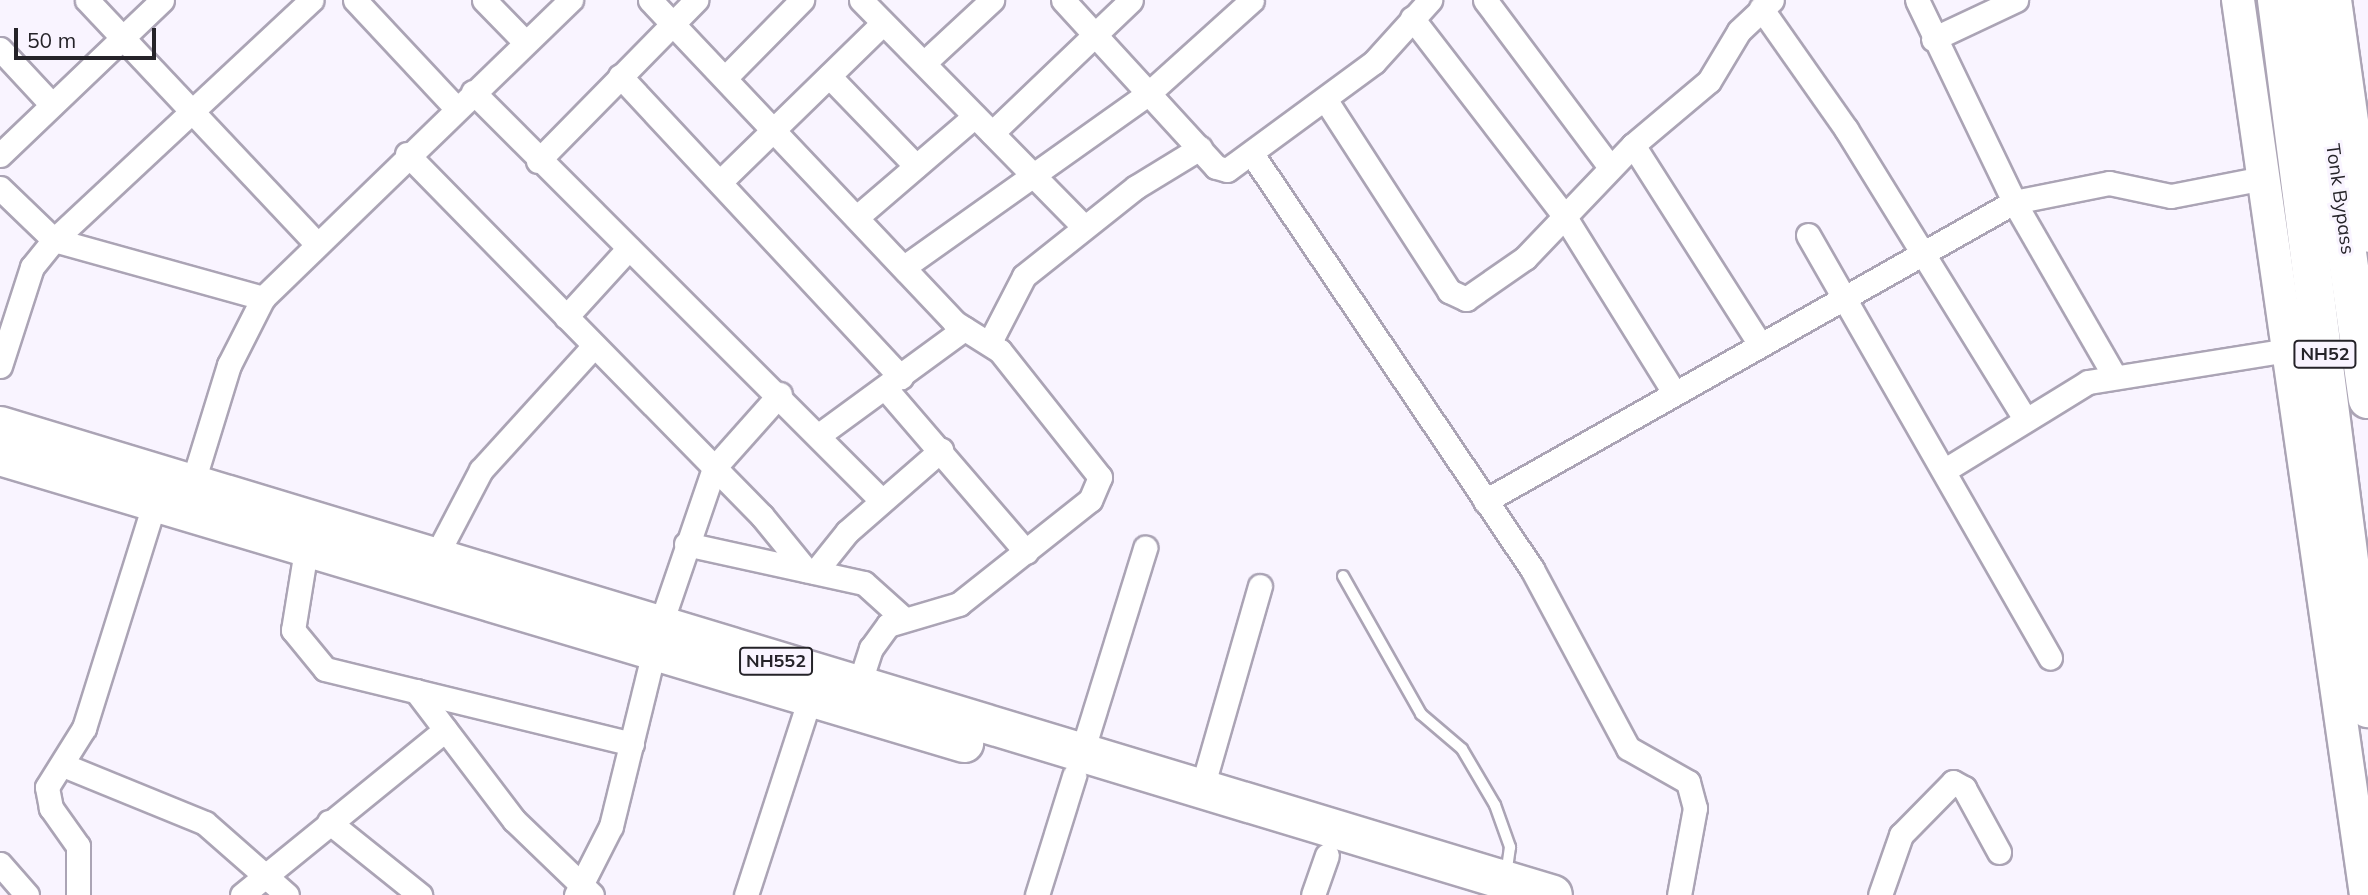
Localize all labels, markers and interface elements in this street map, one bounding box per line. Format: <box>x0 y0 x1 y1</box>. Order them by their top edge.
scale bar <box>18 14 159 58</box>
text: 50 m <box>27 27 76 53</box>
street label: Tonk Bypass <box>2321 142 2359 256</box>
road number: NH52 <box>2292 340 2358 368</box>
road number: NH552 <box>738 646 814 676</box>

